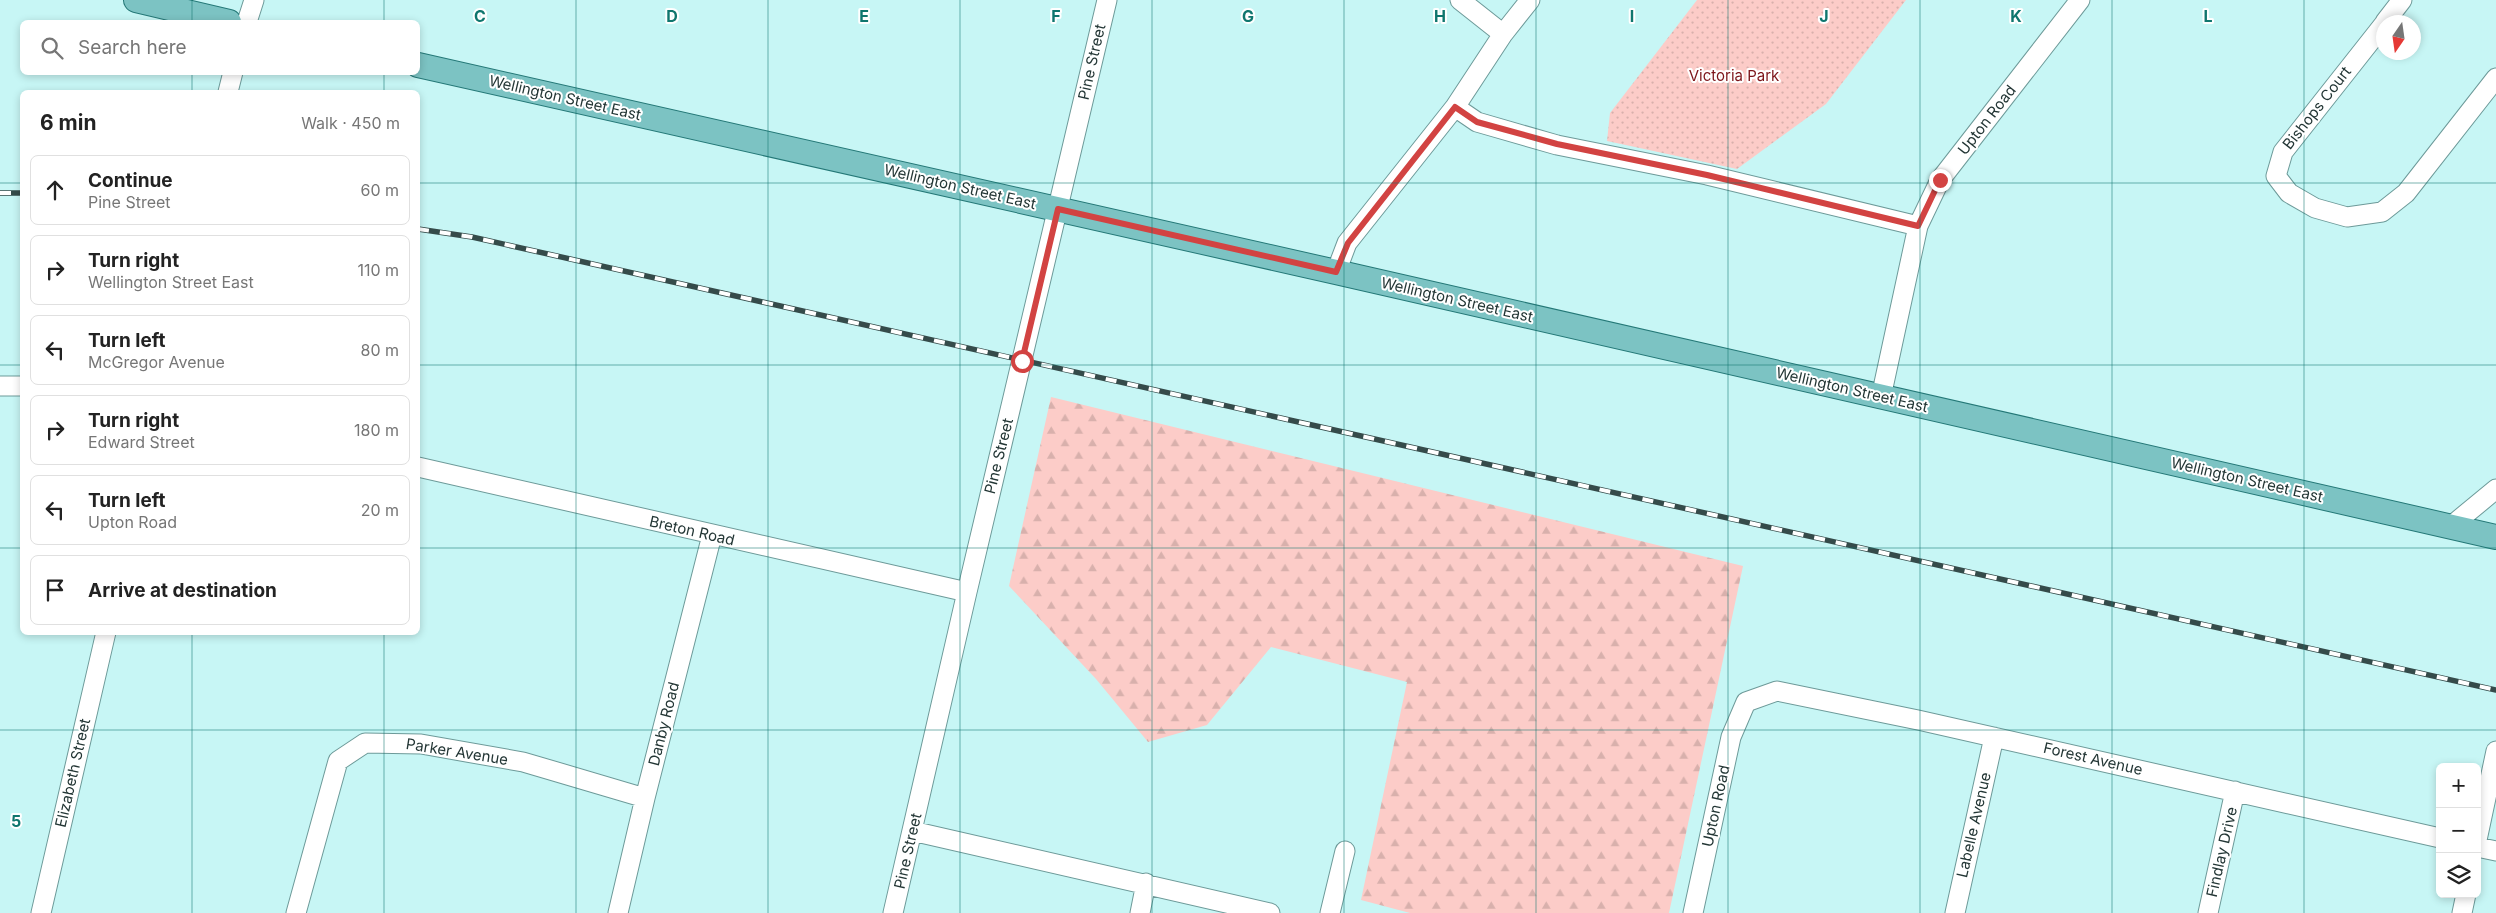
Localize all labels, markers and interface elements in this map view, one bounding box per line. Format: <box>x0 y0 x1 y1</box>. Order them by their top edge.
text: C <box>474 6 486 26</box>
text: D <box>666 6 678 26</box>
text: E <box>859 6 869 26</box>
text: F <box>1051 6 1061 26</box>
text: G <box>1242 6 1254 26</box>
text: H <box>1434 6 1446 26</box>
text: I <box>1630 6 1634 26</box>
text: J <box>1819 6 1829 26</box>
text: K <box>2010 6 2022 26</box>
text: L <box>2203 6 2213 26</box>
north arrow <box>2376 15 2421 60</box>
search box <box>20 20 420 75</box>
street label: Pine Street <box>1074 22 1109 102</box>
icon: search <box>38 34 66 62</box>
text: Search here <box>78 36 187 59</box>
street label: Bishops Court <box>2278 62 2355 153</box>
park label: Victoria Park <box>1689 66 1780 85</box>
street label: Wellington Street East <box>487 71 643 124</box>
street label: Upton Road <box>1953 81 2020 158</box>
text: 6 min <box>40 110 97 135</box>
text: Walk · 450 m <box>301 113 400 133</box>
street label: Wellington Street East <box>882 160 1038 213</box>
text: Continue <box>88 169 173 192</box>
route end <box>1929 169 1952 192</box>
icon: ahead <box>41 176 69 204</box>
text: 60 m <box>360 180 399 200</box>
text: Pine Street <box>88 192 171 212</box>
text: Turn right <box>88 249 179 272</box>
icon: right <box>41 256 69 284</box>
text: 110 m <box>357 260 399 280</box>
text: Wellington Street East <box>88 272 254 292</box>
street label: Wellington Street East <box>1379 273 1535 326</box>
text: Turn left <box>88 329 166 352</box>
icon: left <box>41 336 69 364</box>
text: 80 m <box>360 340 399 360</box>
route start <box>1011 350 1034 373</box>
text: McGregor Avenue <box>88 352 225 372</box>
street label: Wellington Street East <box>1774 363 1930 416</box>
text: Turn right <box>88 409 179 432</box>
icon: right <box>41 416 69 444</box>
street label: Pine Street <box>980 416 1017 496</box>
text: 180 m <box>354 420 399 440</box>
text: Edward Street <box>88 432 195 452</box>
street label: Wellington Street East <box>2169 453 2325 506</box>
text: Turn left <box>88 489 166 512</box>
icon: left <box>41 496 69 524</box>
text: 20 m <box>361 500 399 520</box>
street label: Breton Road <box>648 511 737 550</box>
text: Upton Road <box>88 512 177 532</box>
icon: arrive <box>41 576 69 604</box>
text: Arrive at destination <box>88 579 277 602</box>
street label: Danby Road <box>644 680 683 768</box>
street label: Elizabeth Street <box>51 716 94 829</box>
street label: Parker Avenue <box>405 734 509 769</box>
street label: Forest Avenue <box>2042 738 2145 779</box>
street label: Upton Road <box>1698 763 1733 849</box>
map controls <box>2436 763 2481 898</box>
button: + <box>2436 763 2481 808</box>
street label: Labelle Avenue <box>1952 770 1995 880</box>
street label: Findlay Drive <box>2202 805 2241 899</box>
button: − <box>2436 808 2481 853</box>
text: 5 <box>11 811 21 831</box>
street label: Pine Street <box>890 811 925 891</box>
button: layers <box>2436 853 2481 898</box>

